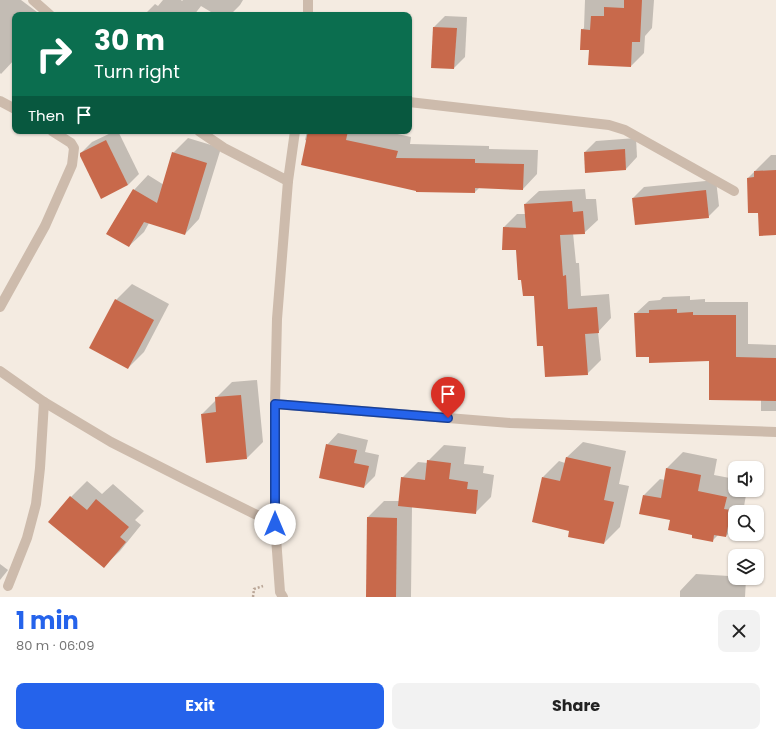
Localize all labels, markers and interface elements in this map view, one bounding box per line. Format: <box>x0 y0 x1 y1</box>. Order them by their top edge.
text: 30 m <box>94 21 165 60</box>
icon: right <box>28 28 80 80</box>
text: Turn right <box>94 59 180 84</box>
icon: arrive <box>73 104 95 126</box>
text: Then <box>28 105 65 126</box>
pin <box>431 377 465 418</box>
icon: arrive <box>437 383 459 405</box>
map controls <box>728 461 764 585</box>
button: sound <box>728 461 764 497</box>
position arrow <box>254 503 296 545</box>
button: search <box>728 505 764 541</box>
button: layers <box>728 549 764 585</box>
text: 1 min <box>16 604 79 637</box>
button: close <box>718 610 760 652</box>
text: 80 m · 06:09 <box>16 636 94 655</box>
button: Exit <box>16 683 384 729</box>
button: Share <box>392 683 760 729</box>

